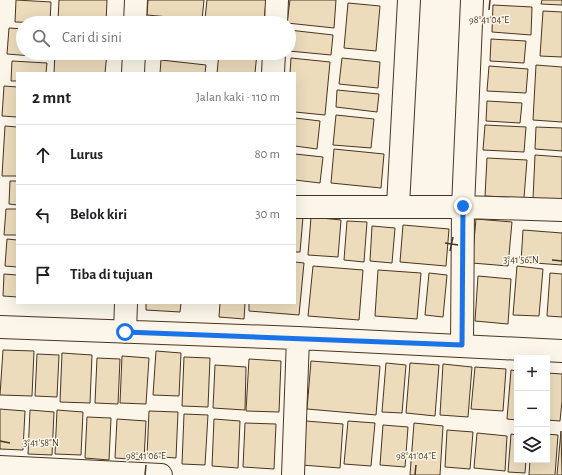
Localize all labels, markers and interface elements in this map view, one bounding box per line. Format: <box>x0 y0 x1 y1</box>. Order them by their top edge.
text: 98°41'04"E <box>469 15 509 25</box>
search box <box>16 16 296 60</box>
icon: search <box>30 27 52 49</box>
text: Cari di sini <box>62 30 122 45</box>
text: 2 mnt <box>32 89 71 106</box>
text: Jalan kaki · 110 m <box>196 91 280 104</box>
icon: ahead <box>32 144 54 166</box>
text: Lurus <box>70 147 103 162</box>
text: 80 m <box>254 148 280 161</box>
route end <box>454 197 472 215</box>
icon: left <box>32 204 54 226</box>
text: Belok kiri <box>70 207 127 222</box>
text: 30 m <box>255 208 280 221</box>
text: 3°41'56"N <box>503 255 539 265</box>
icon: arrive <box>32 264 54 286</box>
text: Tiba di tujuan <box>70 267 153 282</box>
route start <box>116 323 134 341</box>
map controls <box>514 355 550 463</box>
button: + <box>514 355 550 391</box>
button: − <box>514 391 550 427</box>
button: layers <box>514 427 550 463</box>
text: 3°41'58"N <box>23 438 59 448</box>
text: 98°41'06"E <box>126 451 166 461</box>
text: 98°41'04"E <box>396 451 436 461</box>

